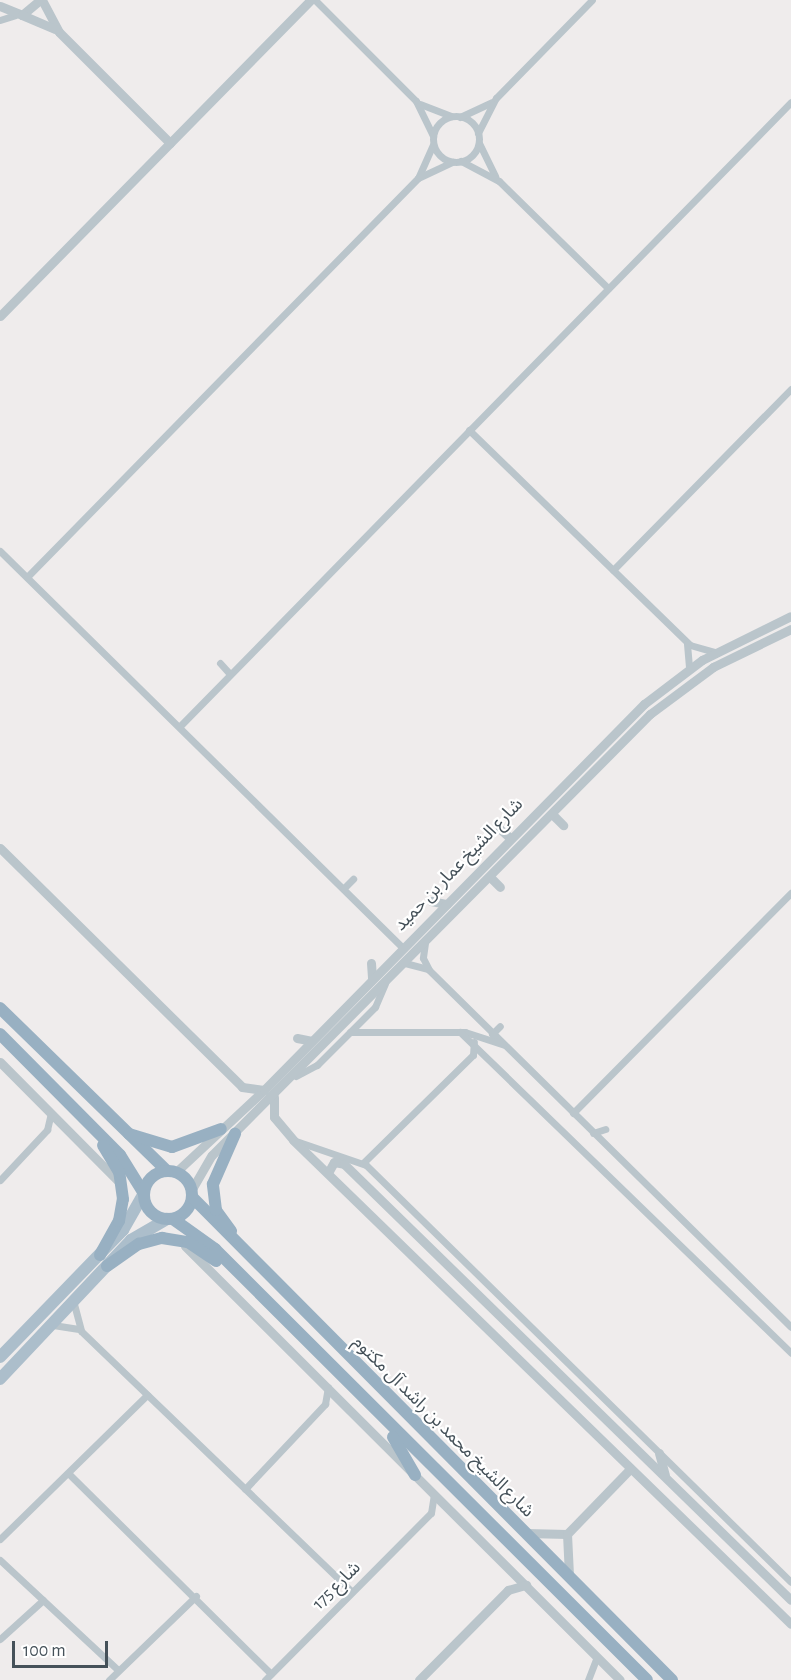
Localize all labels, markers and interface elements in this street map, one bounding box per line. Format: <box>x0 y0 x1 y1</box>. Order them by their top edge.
street label: شارع الشيخ عمار بن حميد <box>390 794 528 936</box>
street label: شارع الشيخ محمد بن راشد آل مكتوم <box>348 1332 538 1522</box>
street label: شارع 175 <box>308 1557 366 1615</box>
scale bar <box>15 1629 111 1667</box>
text: 100 m <box>23 1642 66 1660</box>

